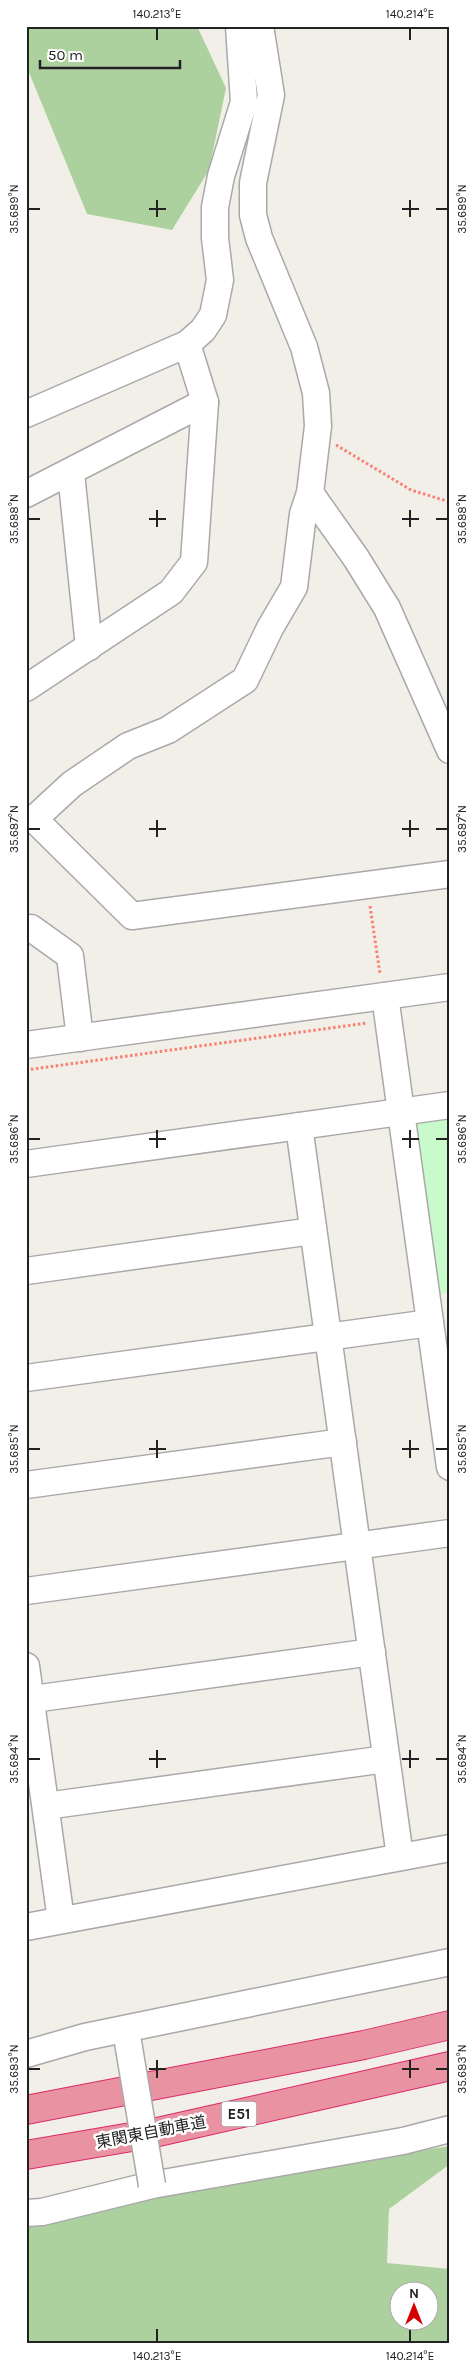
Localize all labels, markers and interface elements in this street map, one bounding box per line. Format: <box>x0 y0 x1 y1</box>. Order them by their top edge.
text: 140.213°E <box>133 7 181 21</box>
text: 140.214°E <box>386 7 434 21</box>
scale bar <box>40 38 180 70</box>
text: 50 m <box>48 46 83 64</box>
text: 35.689°N <box>7 184 21 234</box>
text: 35.689°N <box>455 184 469 234</box>
text: 35.688°N <box>7 494 21 544</box>
text: 35.688°N <box>455 494 469 544</box>
text: 35.687°N <box>7 805 21 853</box>
text: 35.687°N <box>455 805 469 853</box>
text: 35.686°N <box>7 1114 21 1164</box>
text: 35.686°N <box>455 1114 469 1164</box>
text: 35.685°N <box>7 1424 21 1474</box>
text: 35.685°N <box>455 1424 469 1474</box>
text: 35.684°N <box>7 1734 21 1784</box>
text: 35.684°N <box>455 1734 469 1784</box>
text: 35.683°N <box>7 2044 21 2094</box>
text: 35.683°N <box>455 2044 469 2094</box>
road number: E51 <box>222 2102 256 2126</box>
street label: 東関東自動車道 <box>94 2112 208 2152</box>
north arrow <box>388 2282 438 2332</box>
text: N <box>409 2285 419 2302</box>
text: 140.213°E <box>133 2349 181 2363</box>
text: 140.214°E <box>386 2349 434 2363</box>

